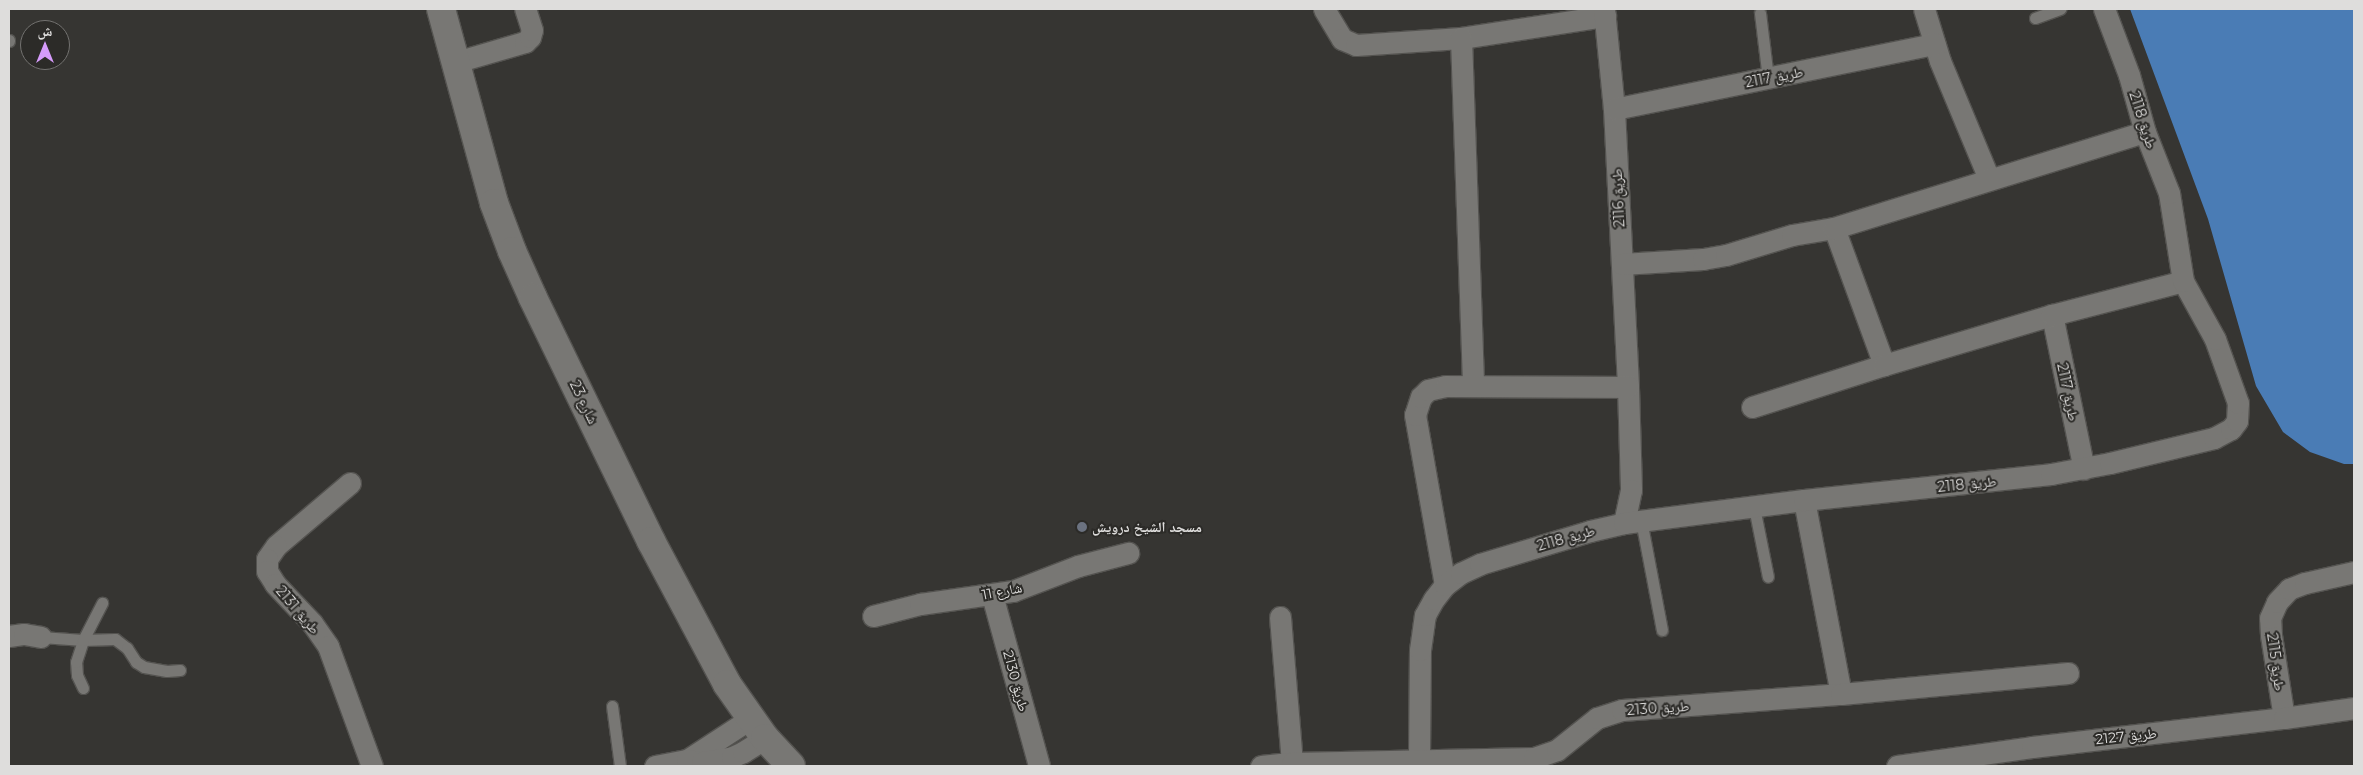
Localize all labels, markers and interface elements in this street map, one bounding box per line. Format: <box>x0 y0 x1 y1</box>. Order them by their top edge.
north arrow <box>20 20 70 70</box>
text: ش <box>38 22 52 40</box>
street label: طريق 2117 <box>1744 63 1804 91</box>
street label: طريق 2118 <box>2126 89 2160 151</box>
street label: طريق 2116 <box>1608 168 1628 228</box>
street label: طريق 2117 <box>2054 362 2082 422</box>
street label: شارع 23 <box>566 378 602 426</box>
street label: طريق 2118 <box>1937 473 1997 495</box>
place label: مسجد الشيخ درويش <box>1092 519 1202 535</box>
marker: مسجد الشيخ درويش <box>1076 521 1088 533</box>
street label: طريق 2118 <box>1535 522 1597 554</box>
street label: شارع 11 <box>981 579 1023 603</box>
street label: طريق 2131 <box>273 582 323 638</box>
street label: طريق 2115 <box>2264 632 2288 692</box>
street label: طريق 2130 <box>1000 649 1032 713</box>
street label: طريق 2130 <box>1626 697 1690 719</box>
street label: طريق 2127 <box>2095 724 2157 748</box>

